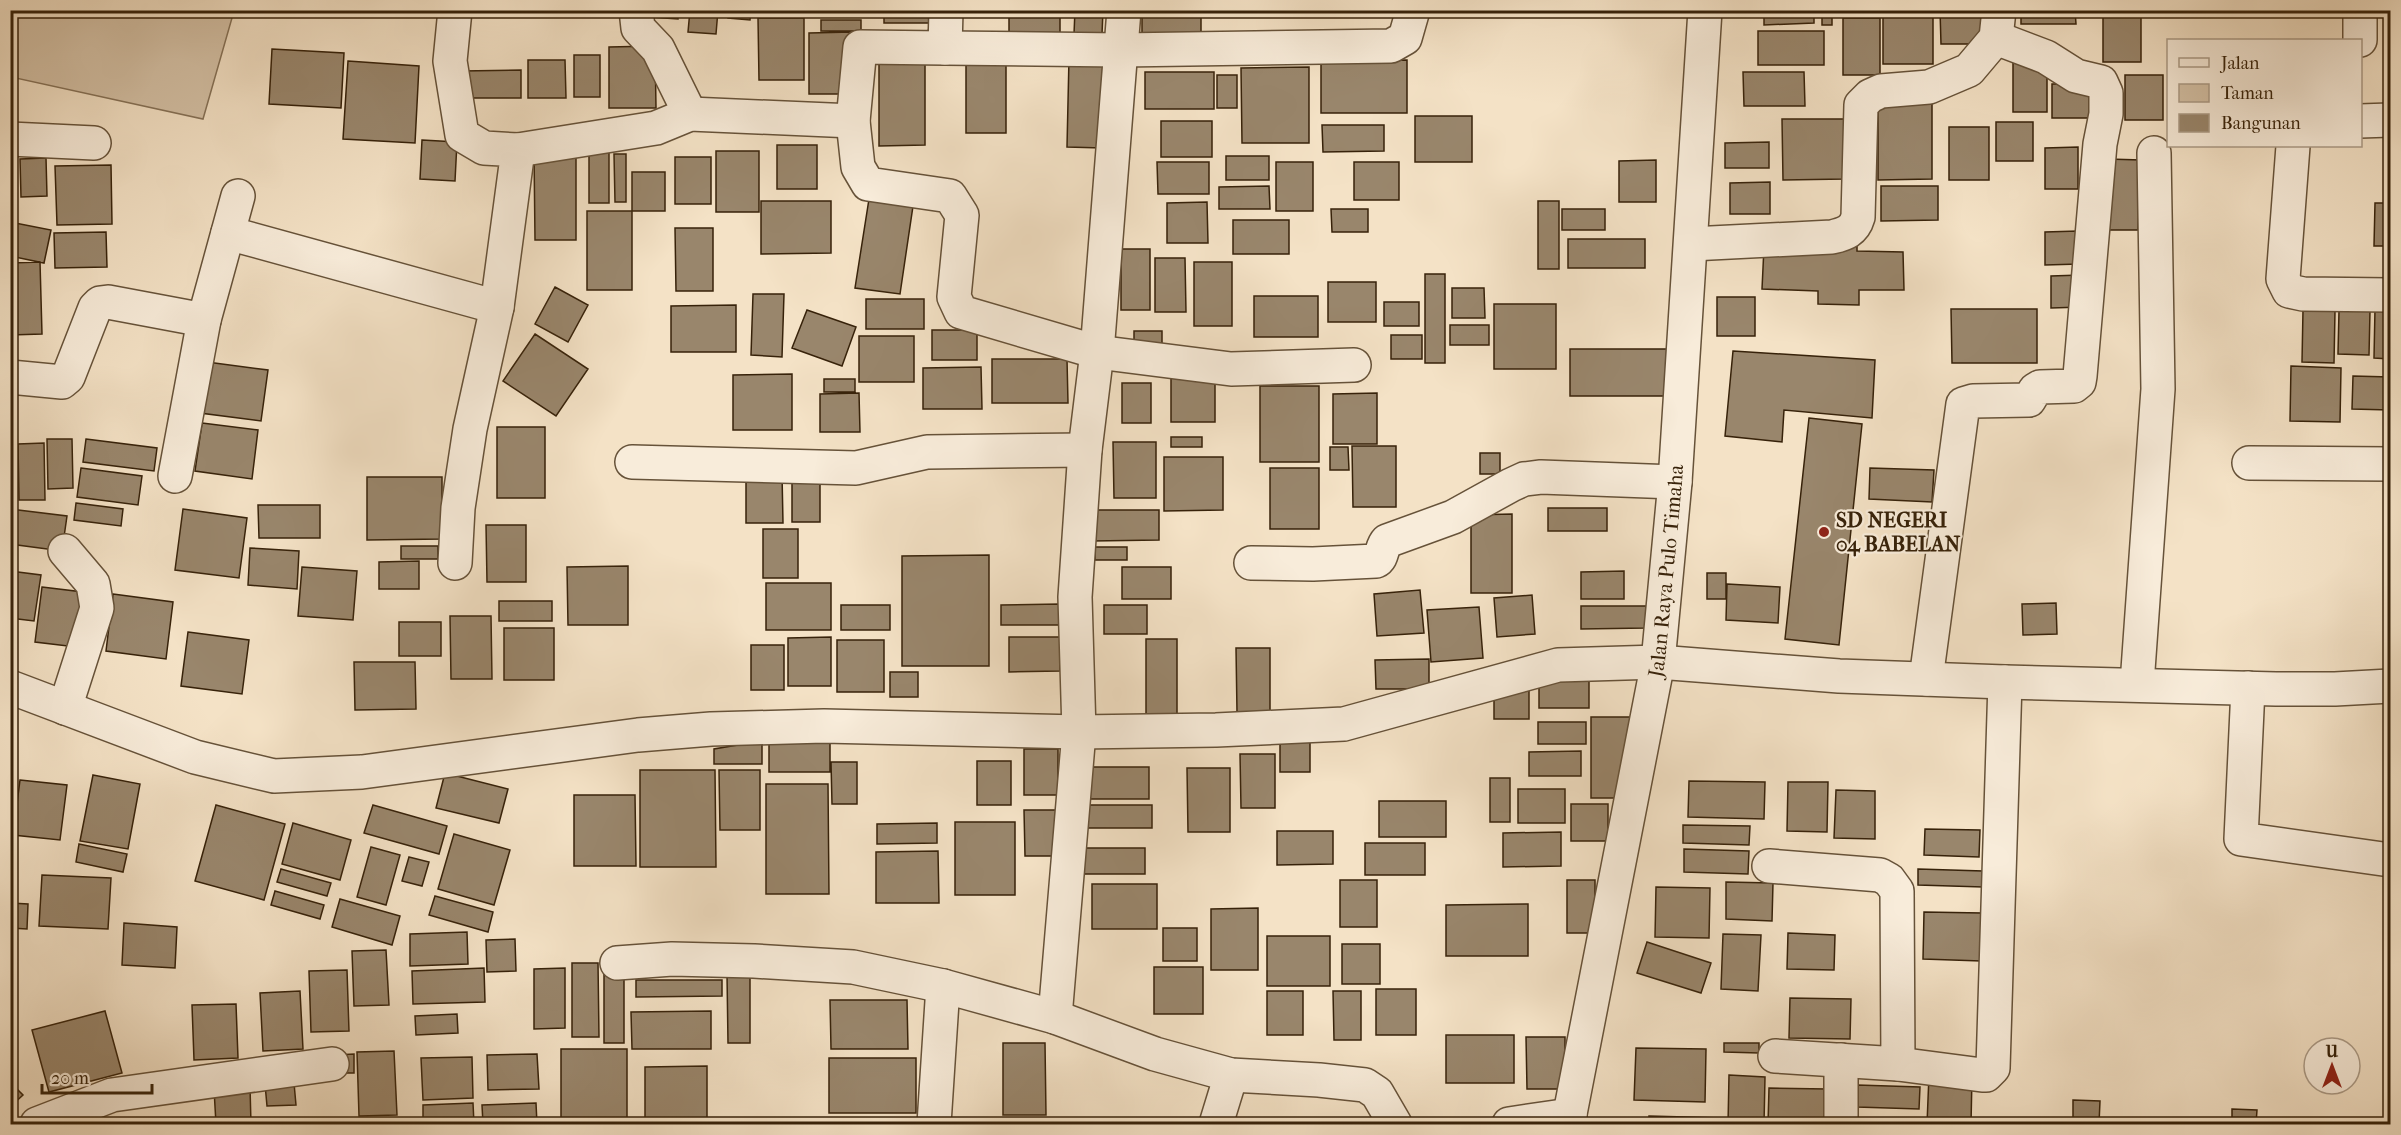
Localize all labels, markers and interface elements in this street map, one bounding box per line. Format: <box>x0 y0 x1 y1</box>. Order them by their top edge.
legend <box>2167 39 2362 147</box>
text: Jalan <box>2219 53 2260 74</box>
text: Taman <box>2221 83 2274 104</box>
text: Bangunan <box>2221 113 2301 134</box>
street label: Jalan Raya Pulo Timaha <box>1643 464 1688 681</box>
place label: SD NEGERI 04 BABELAN <box>1836 508 1961 557</box>
marker: SD NEGERI 04 BABELAN <box>1817 525 1831 539</box>
north arrow <box>2302 1036 2362 1096</box>
text: U <box>2325 1042 2339 1061</box>
scale bar <box>42 1057 152 1095</box>
text: 20 m <box>51 1068 89 1089</box>

